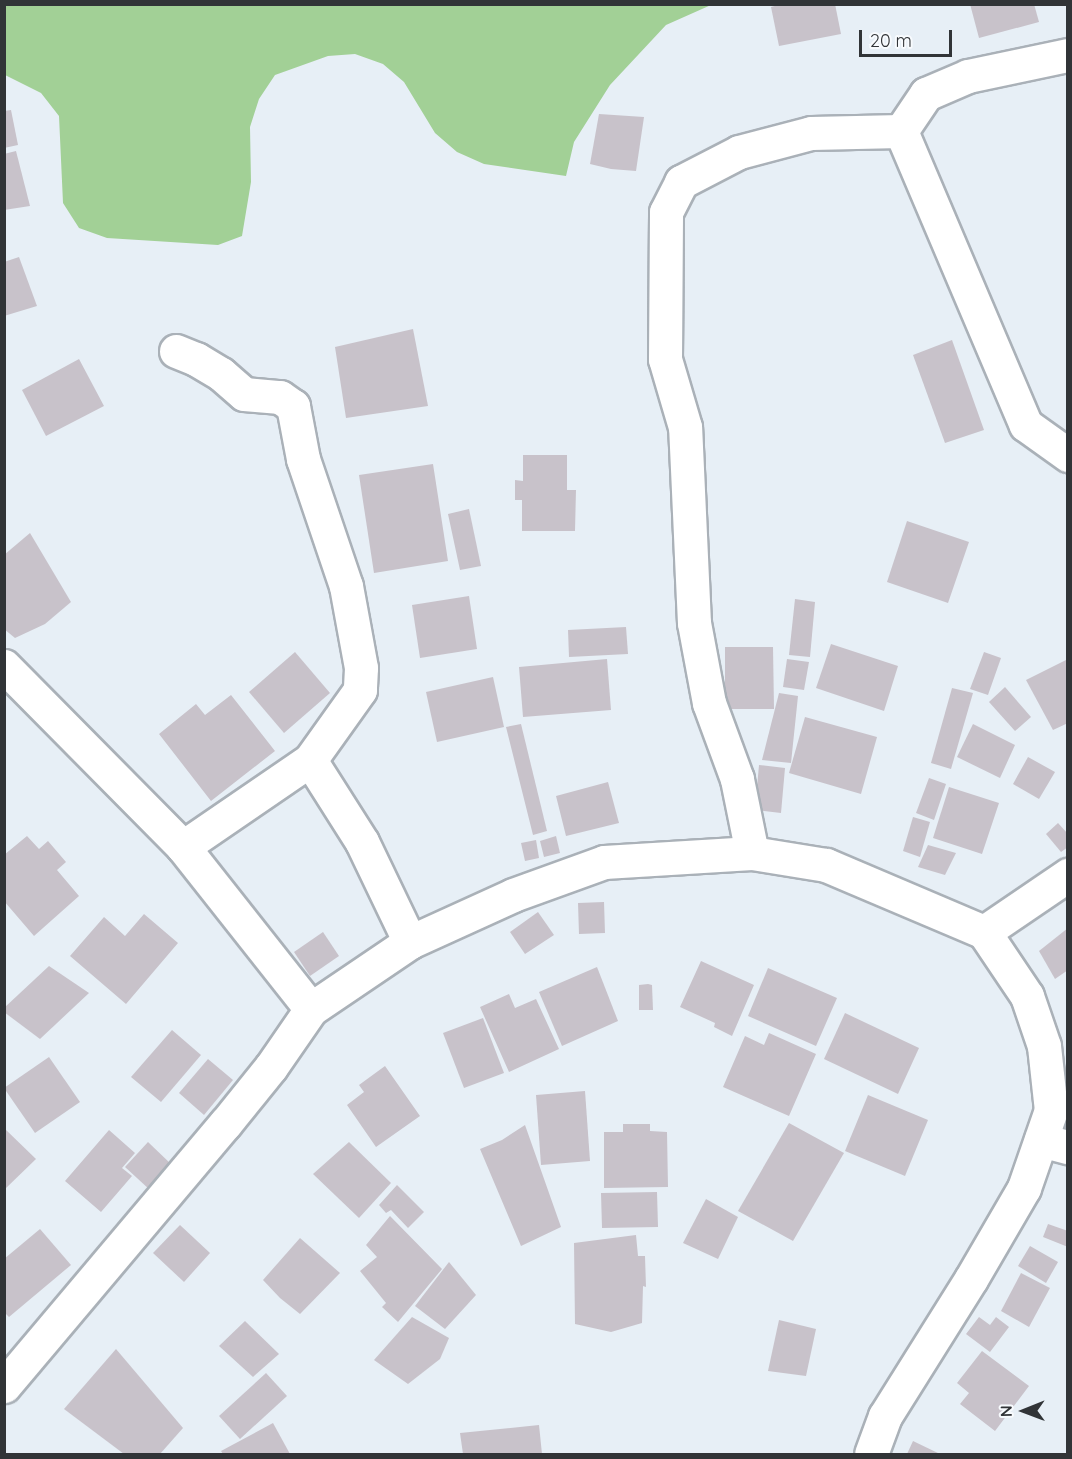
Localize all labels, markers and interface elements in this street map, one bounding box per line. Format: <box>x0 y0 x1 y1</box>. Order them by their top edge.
scale bar <box>862 18 955 56</box>
text: 20 m <box>870 29 912 52</box>
north arrow <box>994 1381 1054 1441</box>
text: N <box>996 1405 1016 1417</box>

